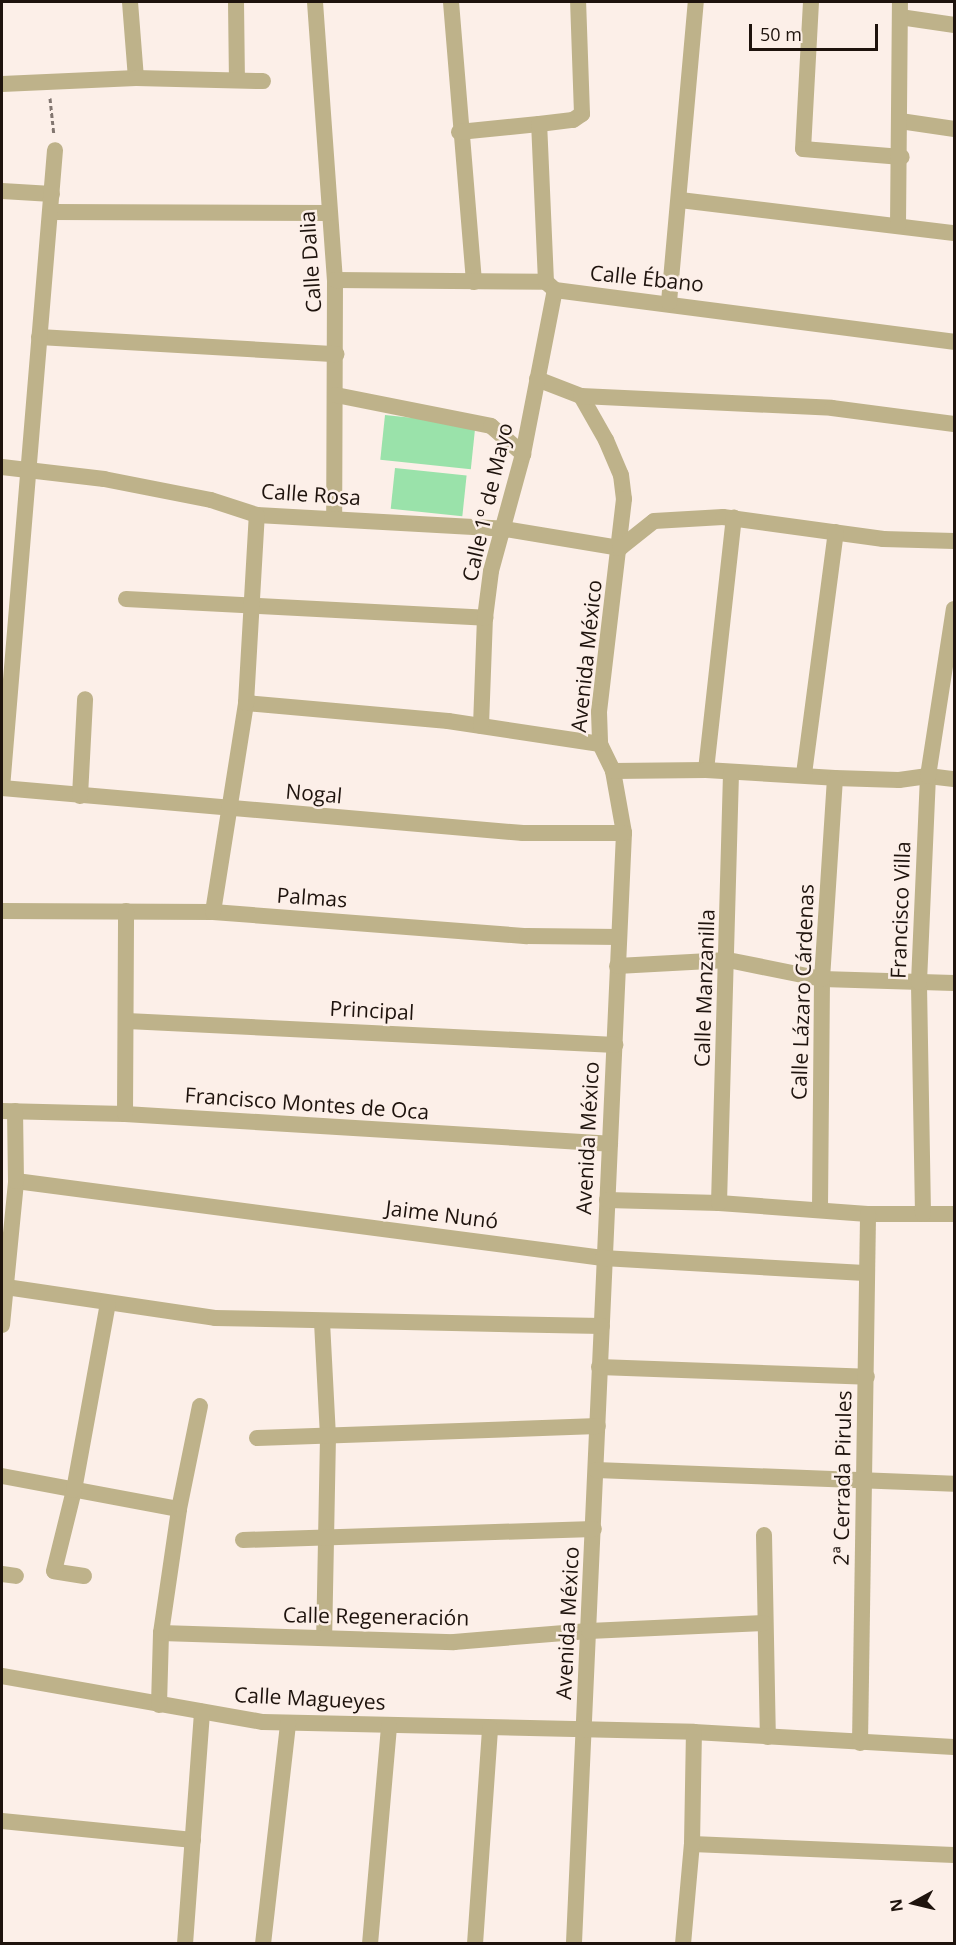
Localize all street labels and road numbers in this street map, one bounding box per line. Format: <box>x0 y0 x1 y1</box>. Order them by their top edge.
street label: Calle Dalia <box>294 210 326 314</box>
street label: Calle Ébano <box>589 259 705 297</box>
street label: Calle 1º de Mayo <box>457 420 517 584</box>
street label: Calle Rosa <box>260 478 362 510</box>
street label: Avenida México <box>565 578 607 734</box>
street label: Nogal <box>285 778 343 808</box>
street label: Francisco Villa <box>885 841 915 979</box>
street label: Palmas <box>276 882 348 912</box>
street label: Calle Lázaro Cárdenas <box>786 884 818 1100</box>
street label: Calle Manzanilla <box>689 909 719 1067</box>
street label: Principal <box>329 995 415 1025</box>
street label: Avenida México <box>570 1061 604 1215</box>
street label: Francisco Montes de Oca <box>184 1082 430 1124</box>
street label: Jaime Nunó <box>384 1195 500 1233</box>
street label: 2ª Cerrada Pirules <box>828 1390 856 1566</box>
street label: Avenida México <box>550 1546 584 1700</box>
street label: Calle Regeneración <box>283 1602 469 1630</box>
street label: Calle Magueyes <box>234 1681 386 1715</box>

